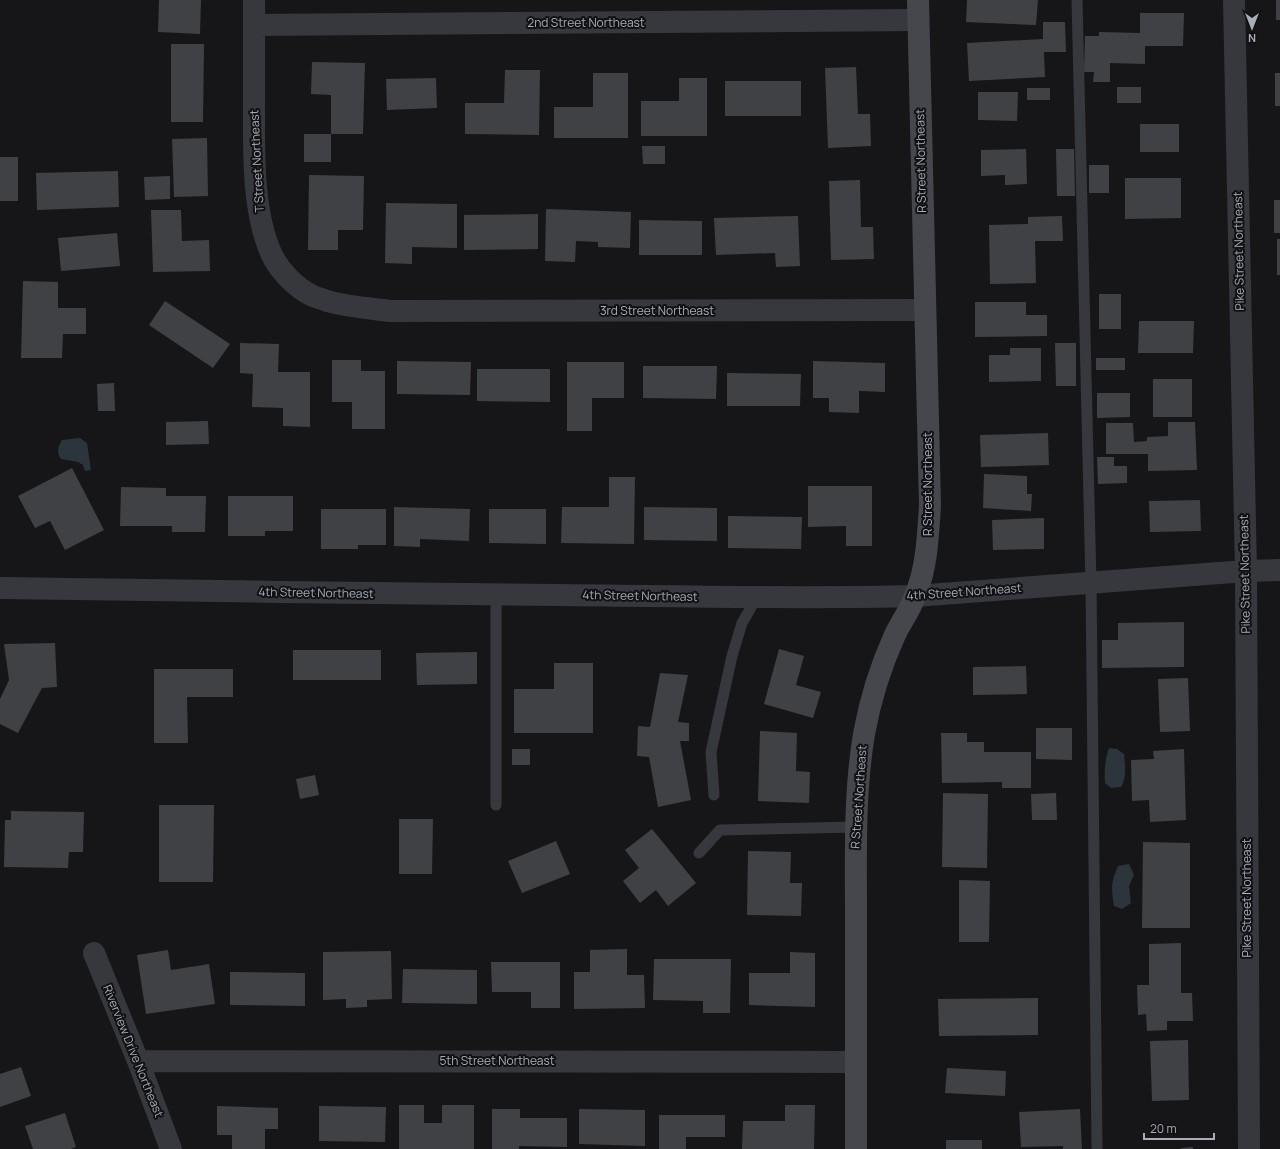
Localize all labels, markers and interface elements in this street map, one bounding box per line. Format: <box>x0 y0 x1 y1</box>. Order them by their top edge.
north arrow <box>1232 8 1272 48</box>
street label: 2nd Street Northeast <box>527 14 645 31</box>
text: N <box>1248 31 1256 46</box>
street label: T Street Northeast <box>245 109 268 213</box>
street label: R Street Northeast <box>911 109 930 213</box>
street label: Pike Street Northeast <box>1229 191 1248 311</box>
street label: 3rd Street Northeast <box>600 302 714 319</box>
street label: R Street Northeast <box>919 432 936 536</box>
street label: Pike Street Northeast <box>1235 514 1254 634</box>
street label: 4th Street Northeast <box>906 579 1022 604</box>
street label: 4th Street Northeast <box>258 583 374 602</box>
street label: 4th Street Northeast <box>582 586 698 605</box>
street label: R Street Northeast <box>846 744 871 849</box>
street label: Pike Street Northeast <box>1238 838 1255 958</box>
street label: Riverview Drive Northeast <box>99 982 168 1120</box>
street label: 5th Street Northeast <box>439 1052 555 1069</box>
scale bar <box>1144 1115 1214 1141</box>
text: 20 m <box>1150 1120 1177 1137</box>

